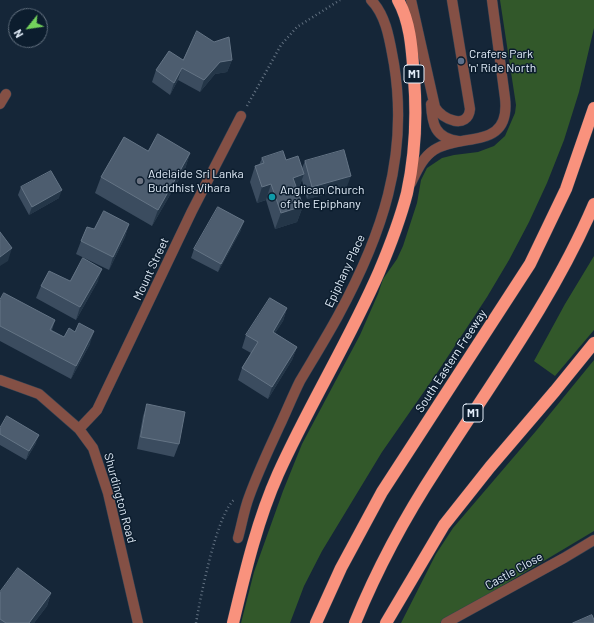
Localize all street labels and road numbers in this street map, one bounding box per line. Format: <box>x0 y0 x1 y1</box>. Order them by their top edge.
road number: M1 <box>404 65 424 83</box>
street label: Epiphany Place <box>322 232 368 310</box>
street label: Mount Street <box>130 235 172 303</box>
street label: South Eastern Freeway <box>412 307 490 415</box>
road number: M1 <box>463 404 483 422</box>
street label: Shurdington Road <box>101 451 139 545</box>
street label: Castle Close <box>483 549 545 593</box>

